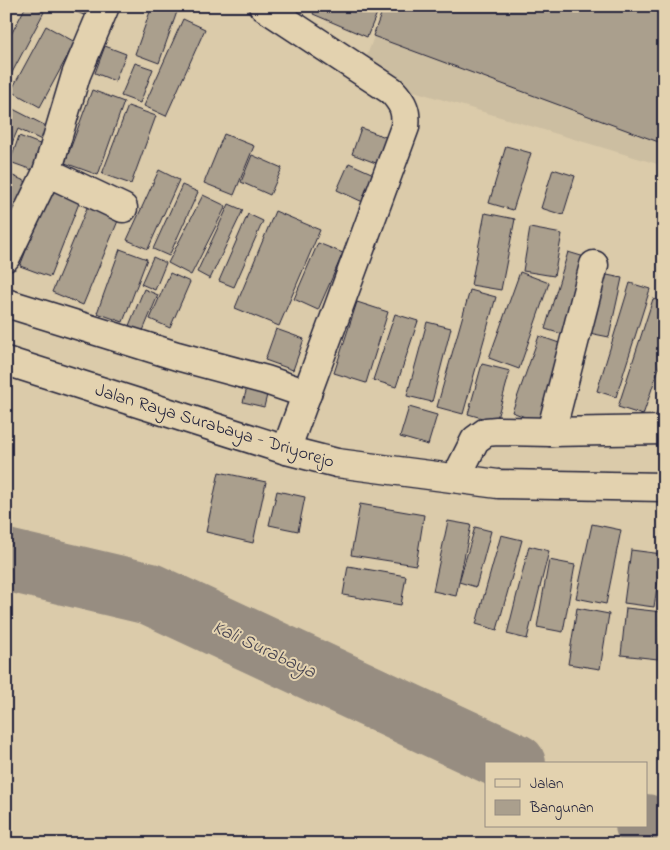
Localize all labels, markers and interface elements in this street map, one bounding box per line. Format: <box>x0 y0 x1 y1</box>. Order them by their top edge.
street label: Jalan Raya Surabaya - Driyorejo <box>92 378 337 476</box>
water label: Kali Surabaya <box>208 615 321 686</box>
legend <box>485 762 648 828</box>
text: Jalan <box>530 773 563 795</box>
text: Bangunan <box>529 797 594 820</box>

